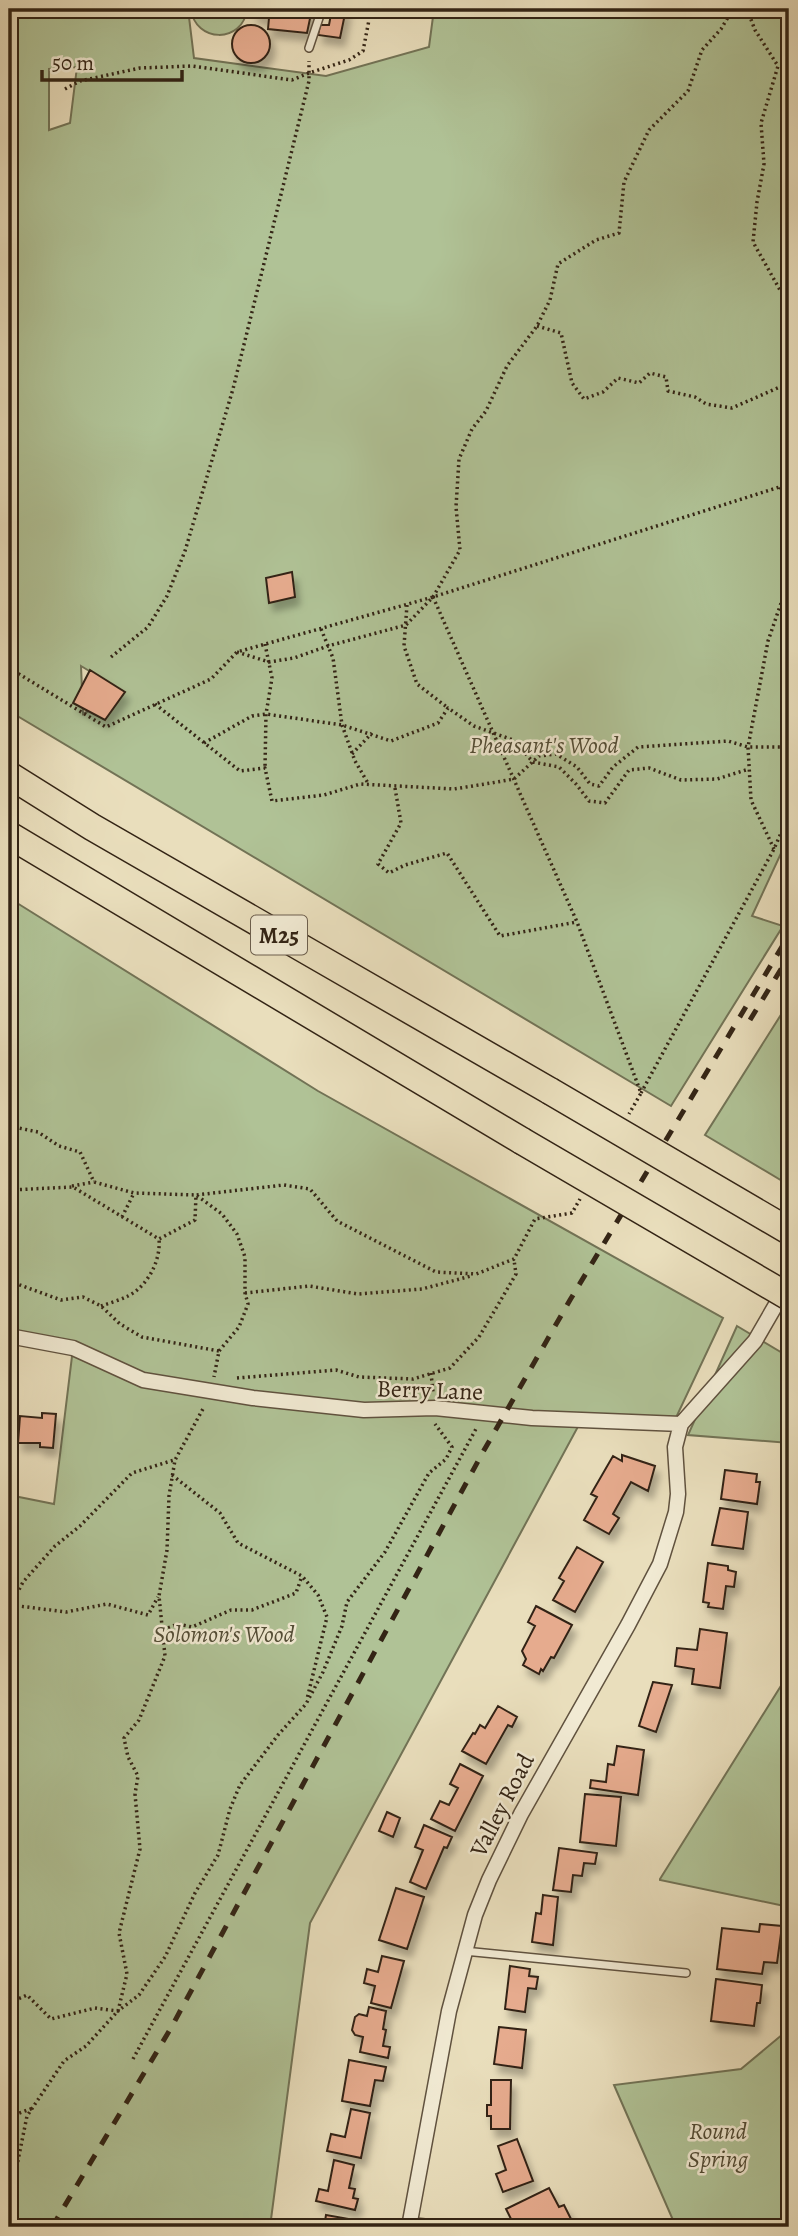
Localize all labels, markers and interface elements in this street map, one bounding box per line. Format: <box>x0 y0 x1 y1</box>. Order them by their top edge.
scale bar <box>42 38 182 82</box>
text: 50 m <box>52 49 94 77</box>
park label: Pheasant's Wood <box>469 729 619 761</box>
road number: M25 <box>251 916 307 954</box>
street label: Berry Lane <box>376 1372 484 1408</box>
park label: Solomon's Wood <box>153 1618 295 1650</box>
street label: Valley Road <box>462 1748 542 1863</box>
park label: Round Spring <box>688 2115 749 2175</box>

